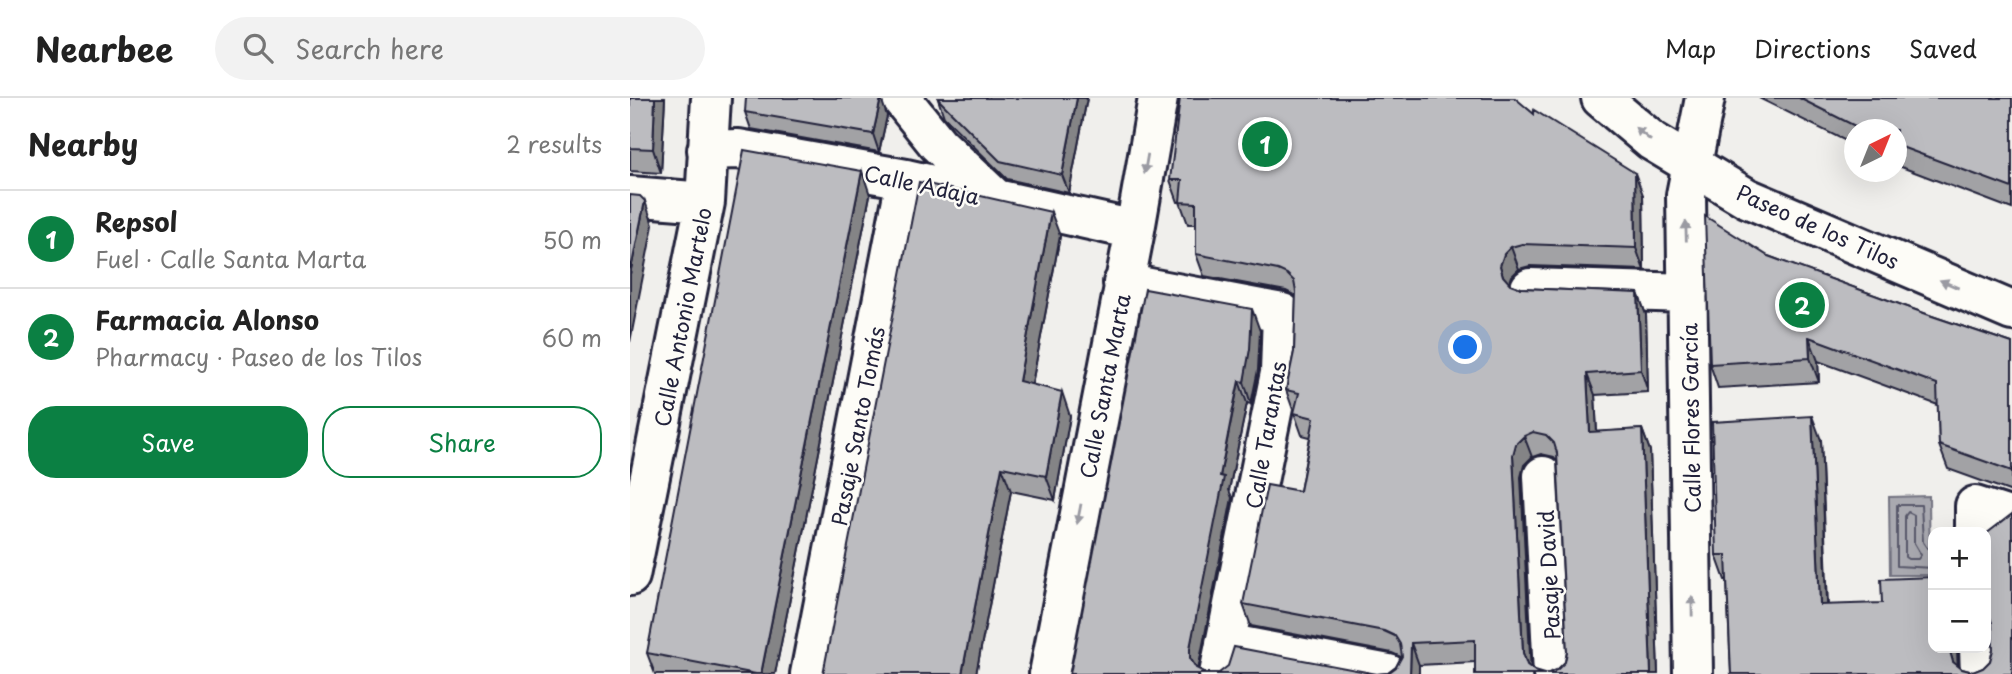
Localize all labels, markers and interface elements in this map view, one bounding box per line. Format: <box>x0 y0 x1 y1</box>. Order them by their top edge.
search box <box>215 17 705 80</box>
text: Nearbee <box>35 23 173 73</box>
icon: search <box>239 29 277 67</box>
text: Search here <box>295 29 444 68</box>
text: Map <box>1665 30 1716 66</box>
text: Directions <box>1754 30 1871 66</box>
text: Saved <box>1909 30 1977 66</box>
pin: 1 <box>1242 118 1288 170</box>
north arrow <box>1844 119 1907 182</box>
text: Nearby <box>28 121 138 166</box>
text: 2 results <box>506 126 602 161</box>
one-way arrow <box>1635 127 1652 142</box>
one-way arrow <box>1140 153 1151 175</box>
street label: Calle Adaja <box>861 156 983 212</box>
street label: Paseo de los Tilos <box>1731 176 1905 276</box>
text: Repsol <box>95 202 178 241</box>
street label: Calle Antonio Martelo <box>645 205 719 429</box>
one-way arrow <box>1681 220 1692 242</box>
text: 1 <box>46 222 57 257</box>
text: 50 m <box>542 222 602 257</box>
text: Fuel · Calle Santa Marta <box>95 241 366 276</box>
one-way arrow <box>1939 278 1959 290</box>
pin: 2 <box>1779 279 1825 331</box>
street label: Calle Santa Marta <box>1070 290 1138 481</box>
text: Farmacia Alonso <box>95 300 319 339</box>
text: 2 <box>43 320 59 355</box>
text: 60 m <box>542 320 602 355</box>
street label: Calle Flores García <box>1672 323 1708 513</box>
street label: Pasaje Santo Tomás <box>822 324 892 528</box>
your location <box>1448 330 1482 364</box>
text: Pharmacy · Paseo de los Tilos <box>95 339 422 374</box>
street label: Calle Tarantas <box>1236 359 1294 511</box>
button: Save <box>28 406 308 478</box>
button: Share <box>322 406 602 478</box>
one-way arrow <box>1074 503 1085 525</box>
street label: Pasaje David <box>1529 509 1567 641</box>
map controls <box>1928 527 1991 653</box>
button: + <box>1928 527 1991 590</box>
button: − <box>1928 590 1991 653</box>
one-way arrow <box>1686 595 1698 617</box>

